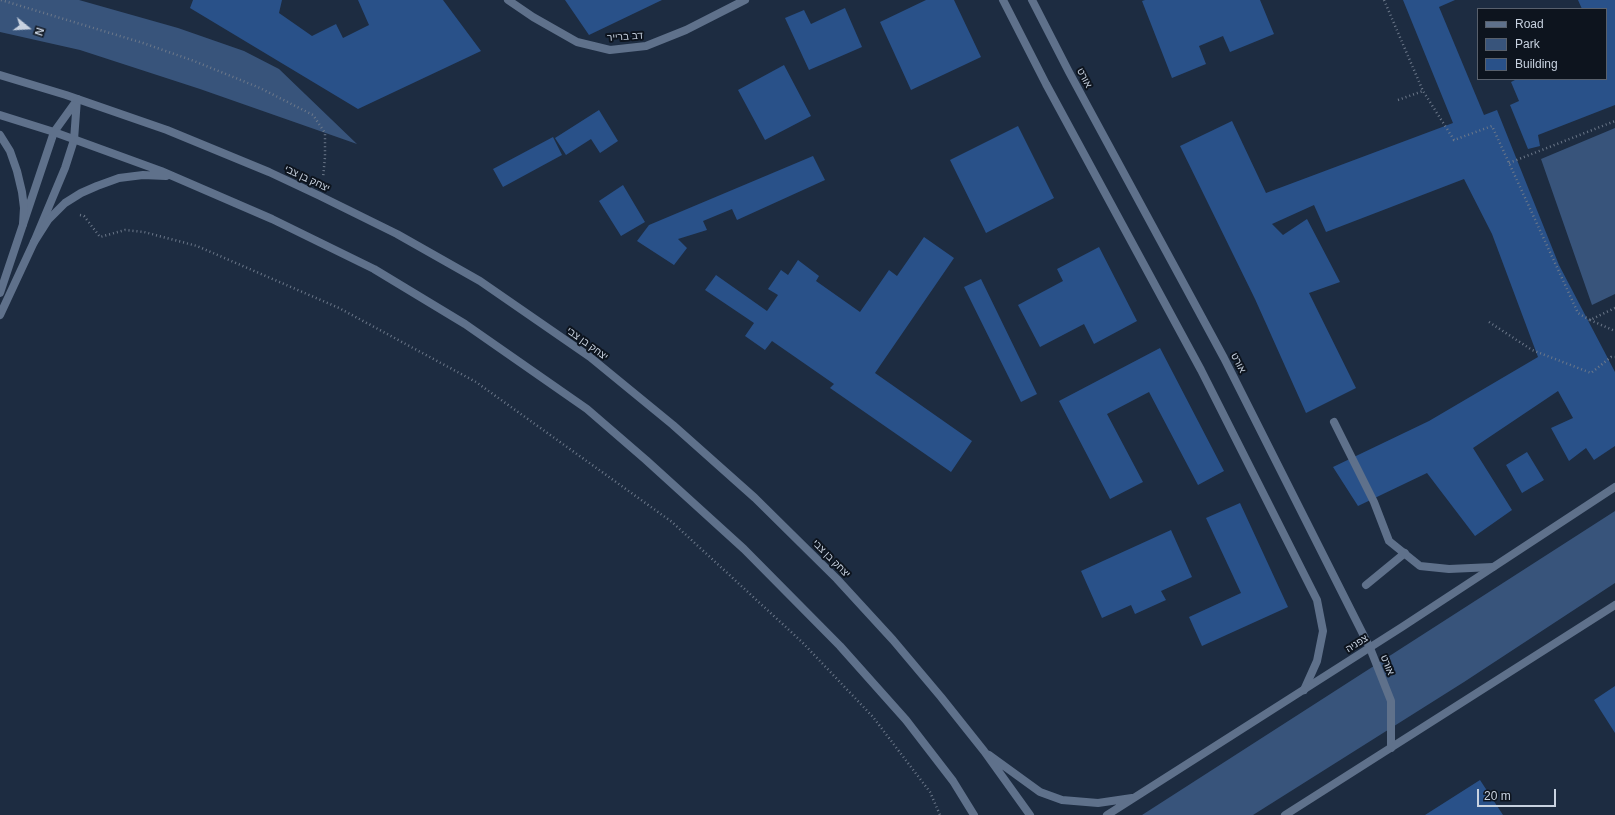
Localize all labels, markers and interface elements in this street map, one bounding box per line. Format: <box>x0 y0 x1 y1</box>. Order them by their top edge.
north arrow <box>8 8 48 48</box>
legend <box>1477 8 1607 80</box>
text: Road <box>1515 17 1544 31</box>
text: N <box>32 26 46 37</box>
street label: דב ברייר <box>607 30 643 44</box>
text: Park <box>1515 37 1540 51</box>
text: Building <box>1515 57 1558 71</box>
street label: אורט <box>1074 66 1094 90</box>
street label: יצחק בן צבי <box>282 163 332 195</box>
street label: יצחק בן צבי <box>564 325 610 363</box>
street label: אורט <box>1228 351 1248 375</box>
street label: יצחק בן צבי <box>810 538 852 580</box>
street label: צפניה <box>1344 633 1370 655</box>
street label: אורט <box>1378 653 1396 677</box>
scale bar <box>1479 781 1558 807</box>
text: 20 m <box>1484 789 1511 803</box>

